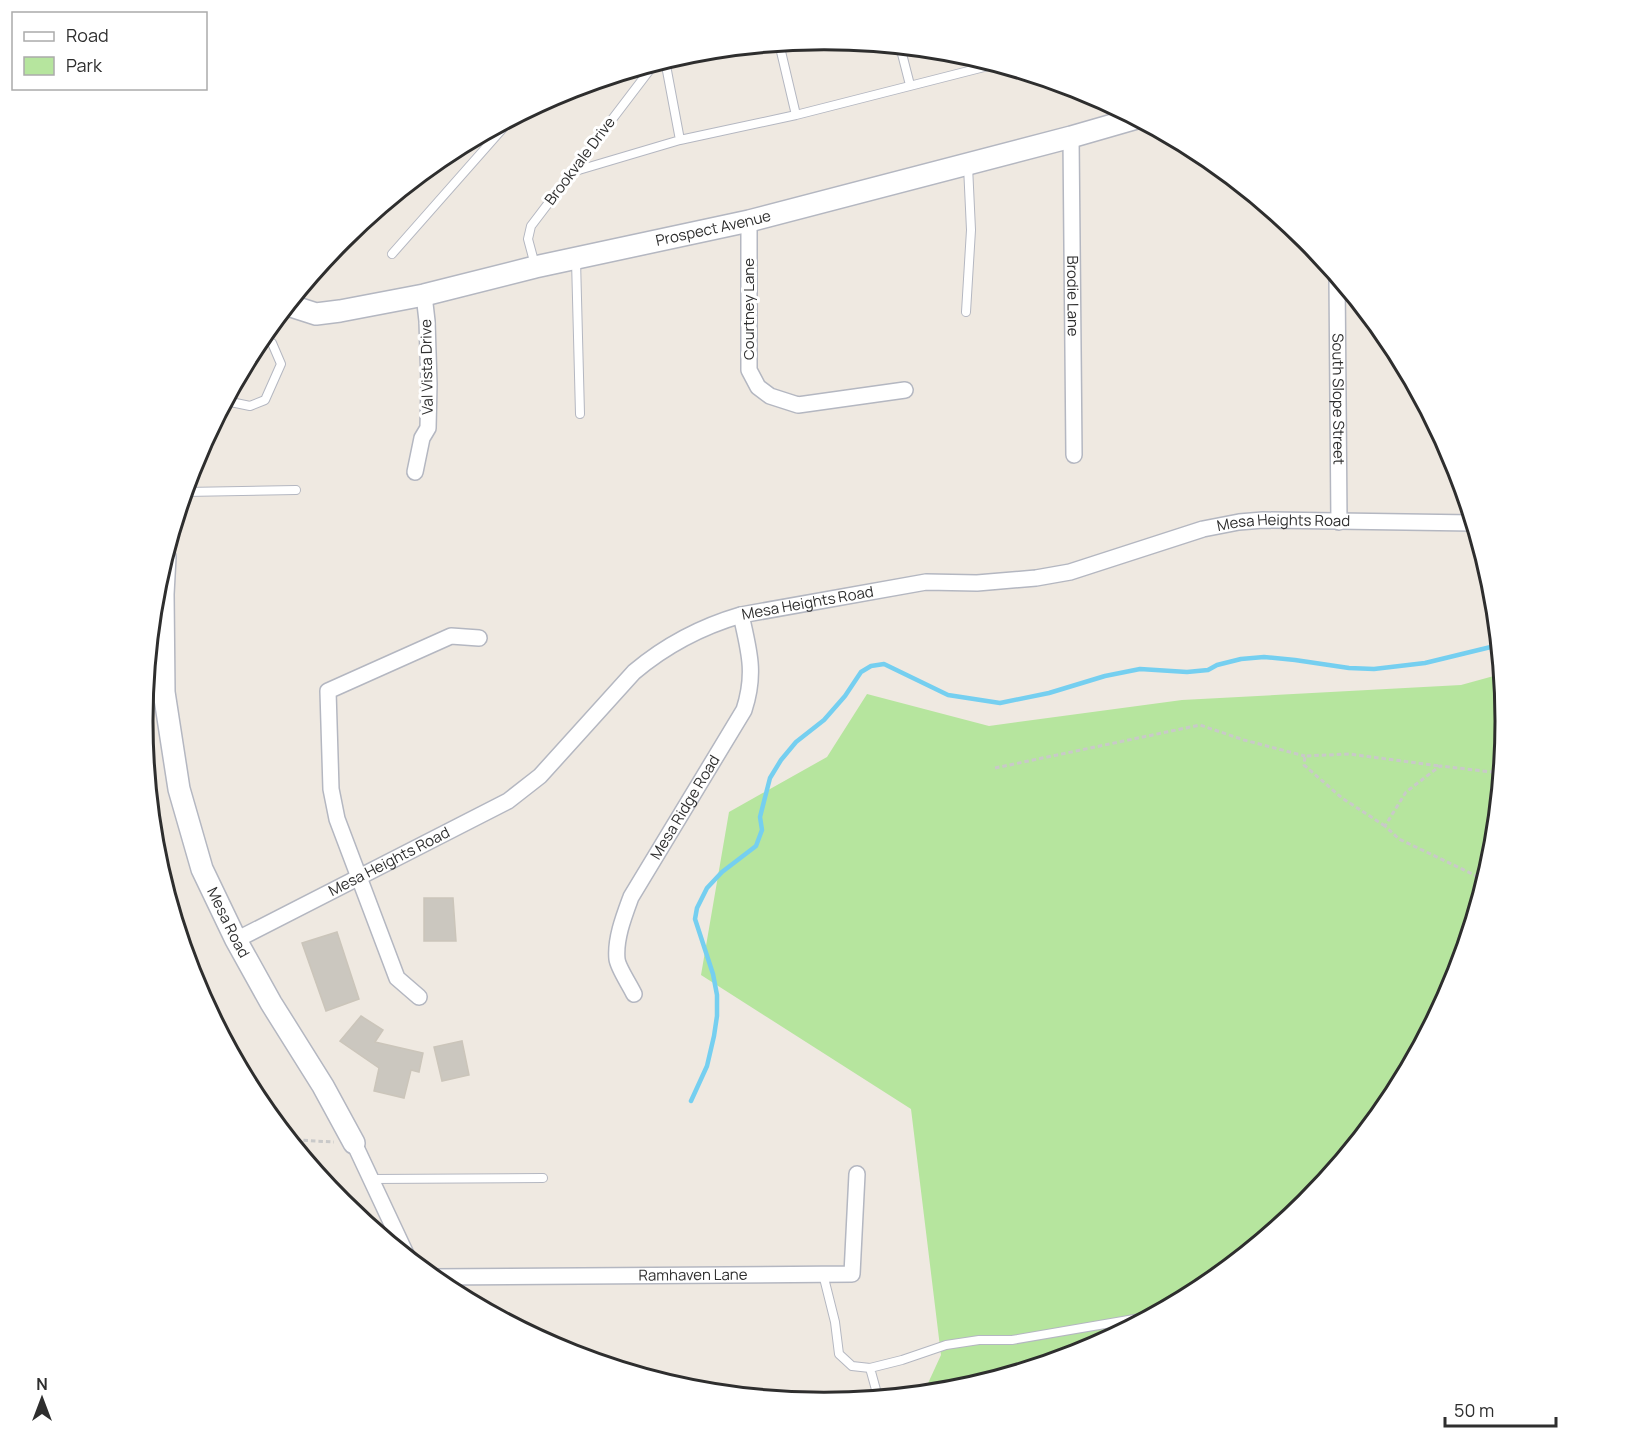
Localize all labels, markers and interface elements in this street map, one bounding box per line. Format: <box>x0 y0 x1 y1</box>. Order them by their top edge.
legend <box>12 12 207 90</box>
text: Road <box>66 23 109 47</box>
text: Park <box>66 53 103 77</box>
street label: Brookvale Drive <box>539 112 620 209</box>
street label: Prospect Avenue <box>654 205 773 251</box>
street label: Brodie Lane <box>1062 255 1084 337</box>
street label: Courtney Lane <box>738 258 759 360</box>
street label: Val Vista Drive <box>415 319 438 415</box>
street label: South Slope Street <box>1327 333 1350 465</box>
street label: Mesa Heights Road <box>1215 509 1350 536</box>
street label: Mesa Heights Road <box>740 581 875 625</box>
street label: Mesa Ridge Road <box>645 751 724 863</box>
street label: Mesa Heights Road <box>325 822 453 901</box>
street label: Mesa Road <box>202 884 255 961</box>
street label: Ramhaven Lane <box>638 1264 748 1286</box>
north arrow <box>12 1369 72 1429</box>
text: N <box>36 1373 48 1395</box>
scale bar <box>1445 1390 1556 1428</box>
text: 50 m <box>1454 1398 1494 1422</box>

